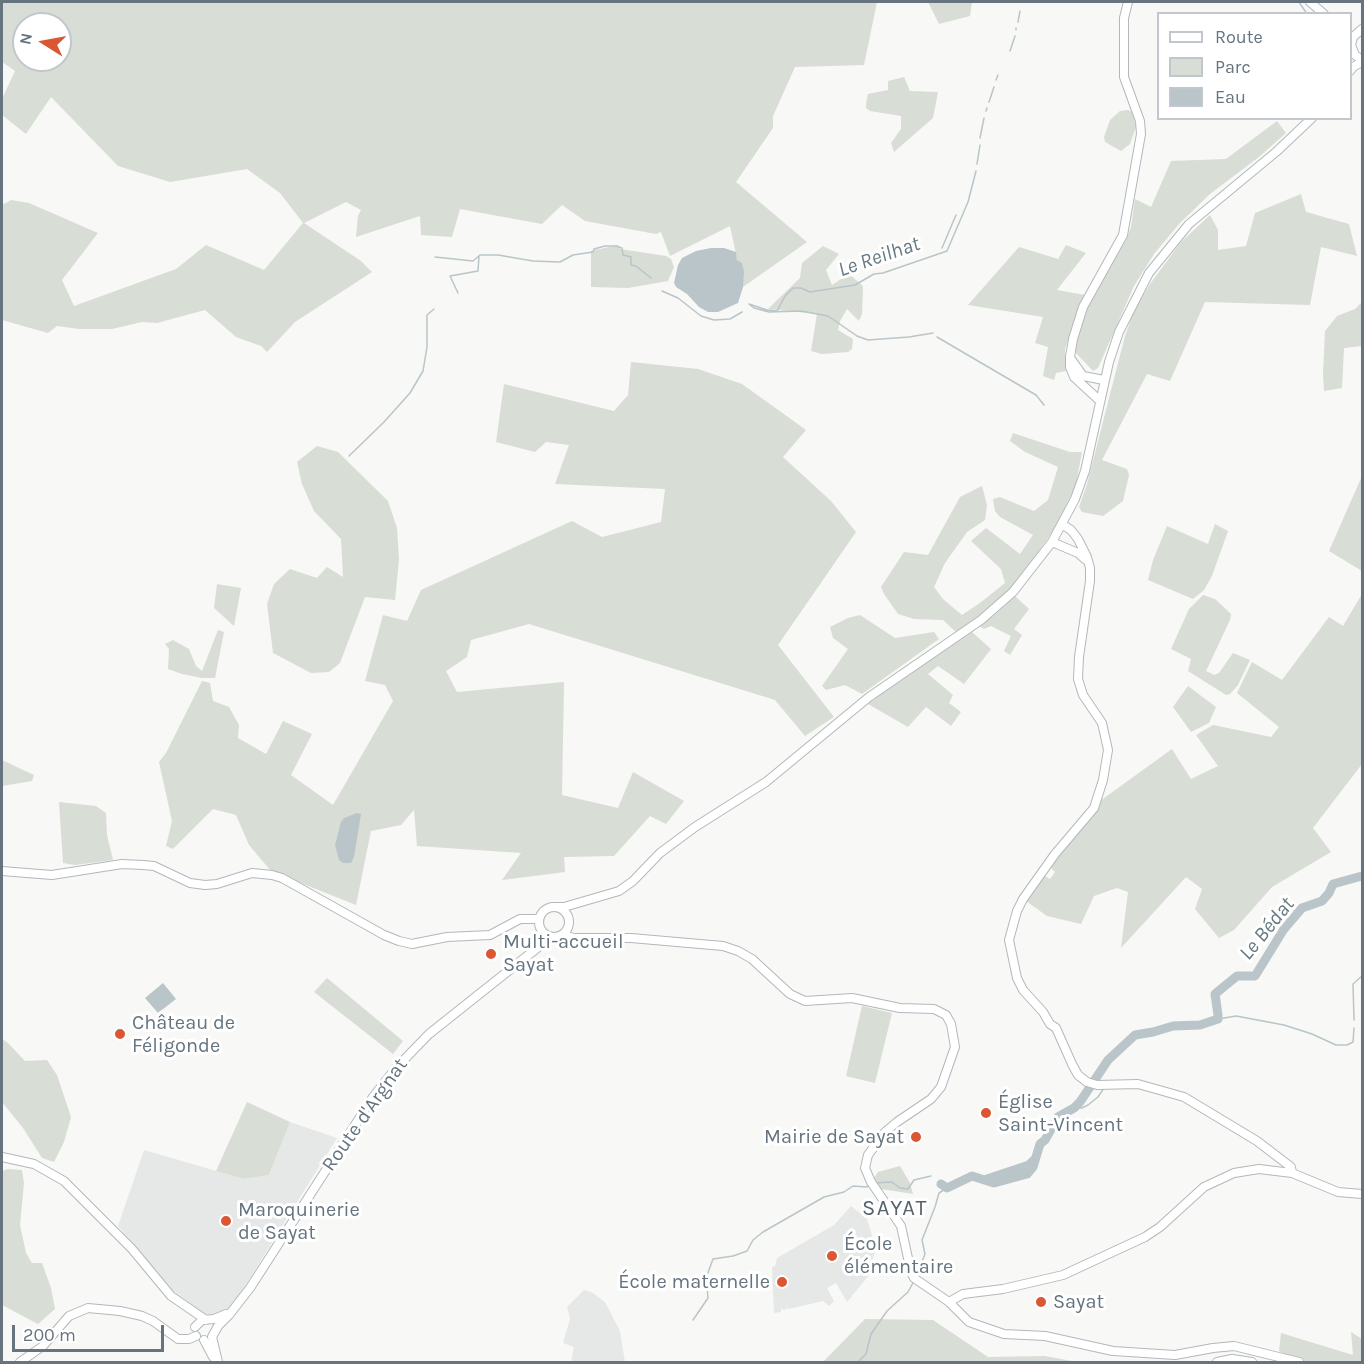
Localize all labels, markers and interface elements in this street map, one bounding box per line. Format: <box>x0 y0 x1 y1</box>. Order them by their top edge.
north arrow <box>12 12 72 72</box>
legend <box>1157 12 1352 120</box>
text: Route <box>1215 26 1263 48</box>
text: N <box>15 31 36 46</box>
text: Parc <box>1215 56 1251 78</box>
text: Eau <box>1215 86 1246 108</box>
water label: Le Reilhat <box>835 231 923 283</box>
water label: Le Bédat <box>1234 893 1300 965</box>
place label: Multi-accueil Sayat <box>503 930 624 977</box>
marker: Multi-accueil Sayat <box>484 947 498 961</box>
place label: Château de Féligonde <box>132 1011 235 1058</box>
marker: Château de Féligonde <box>113 1027 127 1041</box>
street label: Route d'Argnat <box>317 1054 413 1176</box>
place label: Église Saint-Vincent <box>998 1090 1123 1137</box>
marker: Église Saint-Vincent <box>979 1106 993 1120</box>
place label: Mairie de Sayat <box>764 1125 904 1149</box>
marker: Mairie de Sayat <box>909 1130 923 1144</box>
district label: SAYAT <box>862 1196 928 1222</box>
place label: Maroquinerie de Sayat <box>238 1198 360 1245</box>
marker: Maroquinerie de Sayat <box>219 1214 233 1228</box>
place label: École élémentaire <box>844 1232 953 1279</box>
marker: École élémentaire <box>825 1249 839 1263</box>
place label: École maternelle <box>618 1270 770 1294</box>
marker: École maternelle <box>775 1275 789 1289</box>
place label: Sayat <box>1053 1290 1104 1314</box>
marker: Sayat <box>1034 1295 1048 1309</box>
scale bar <box>15 1313 166 1351</box>
text: 200 m <box>23 1324 76 1346</box>

